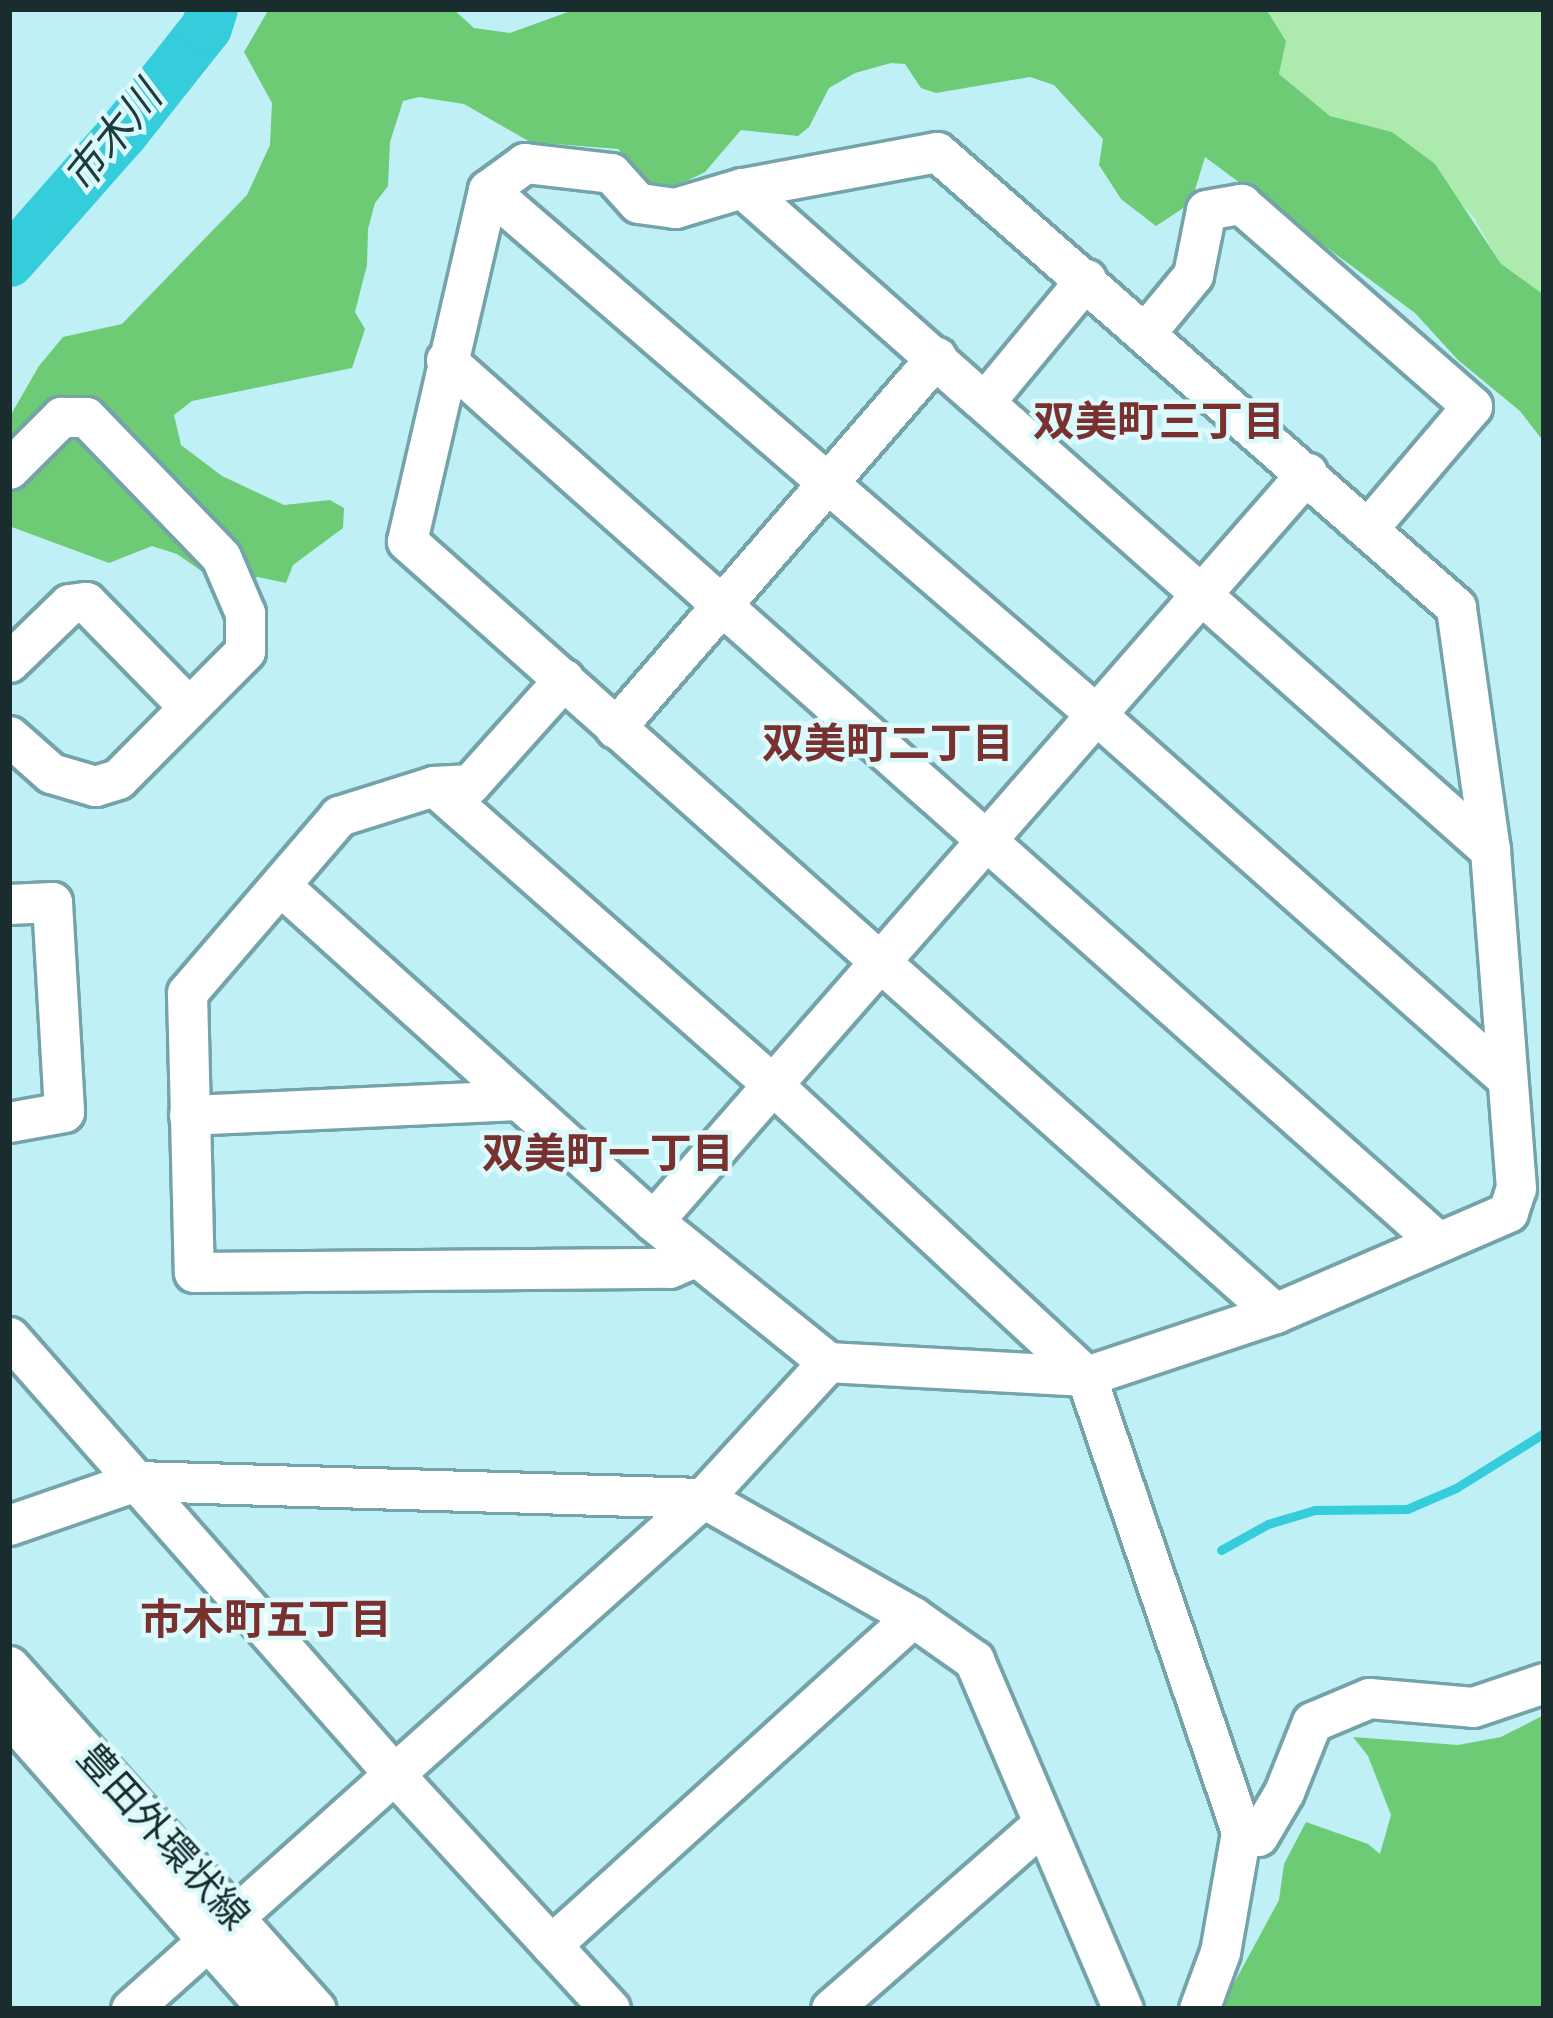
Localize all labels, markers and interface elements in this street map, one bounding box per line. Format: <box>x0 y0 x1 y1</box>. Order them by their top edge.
water label: 市木川 <box>54 72 172 202</box>
district label: 双美町三丁目 <box>1033 397 1285 447</box>
district label: 双美町二丁目 <box>762 719 1014 769</box>
district label: 双美町一丁目 <box>482 1129 734 1179</box>
district label: 市木町五丁目 <box>140 1595 392 1645</box>
street label: 豊田外環状線 <box>67 1734 259 1940</box>

